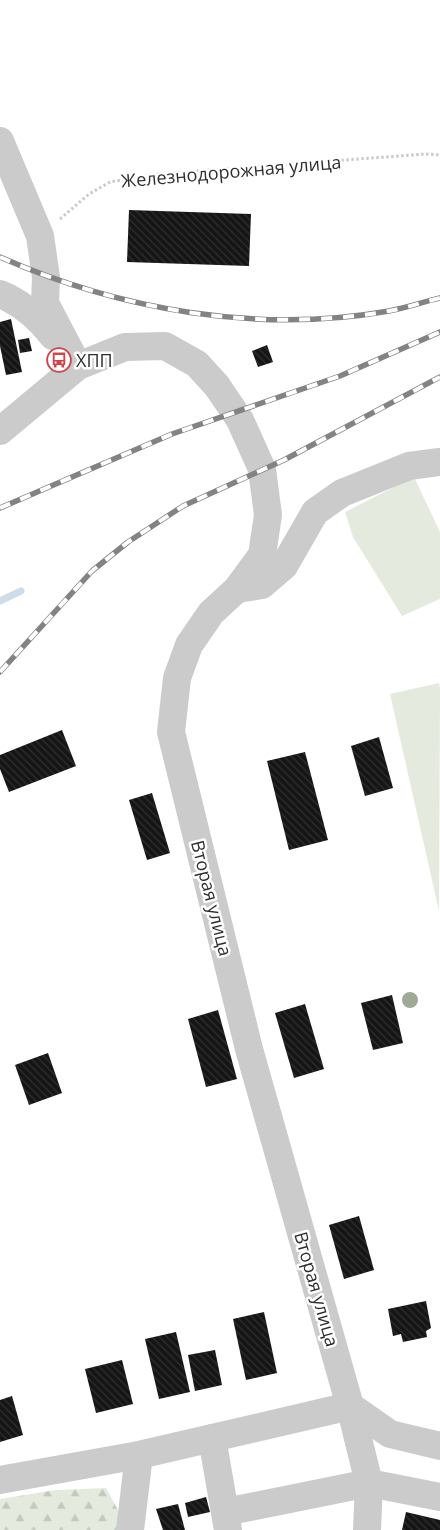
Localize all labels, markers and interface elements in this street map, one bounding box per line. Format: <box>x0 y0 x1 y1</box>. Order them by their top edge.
street label: Железнодорожная улица <box>120 149 342 193</box>
bus stop icon: ХПП <box>46 347 72 373</box>
place label: ХПП <box>76 348 113 372</box>
street label: Вторая улица <box>186 838 238 958</box>
street label: Вторая улица <box>289 1229 345 1349</box>

